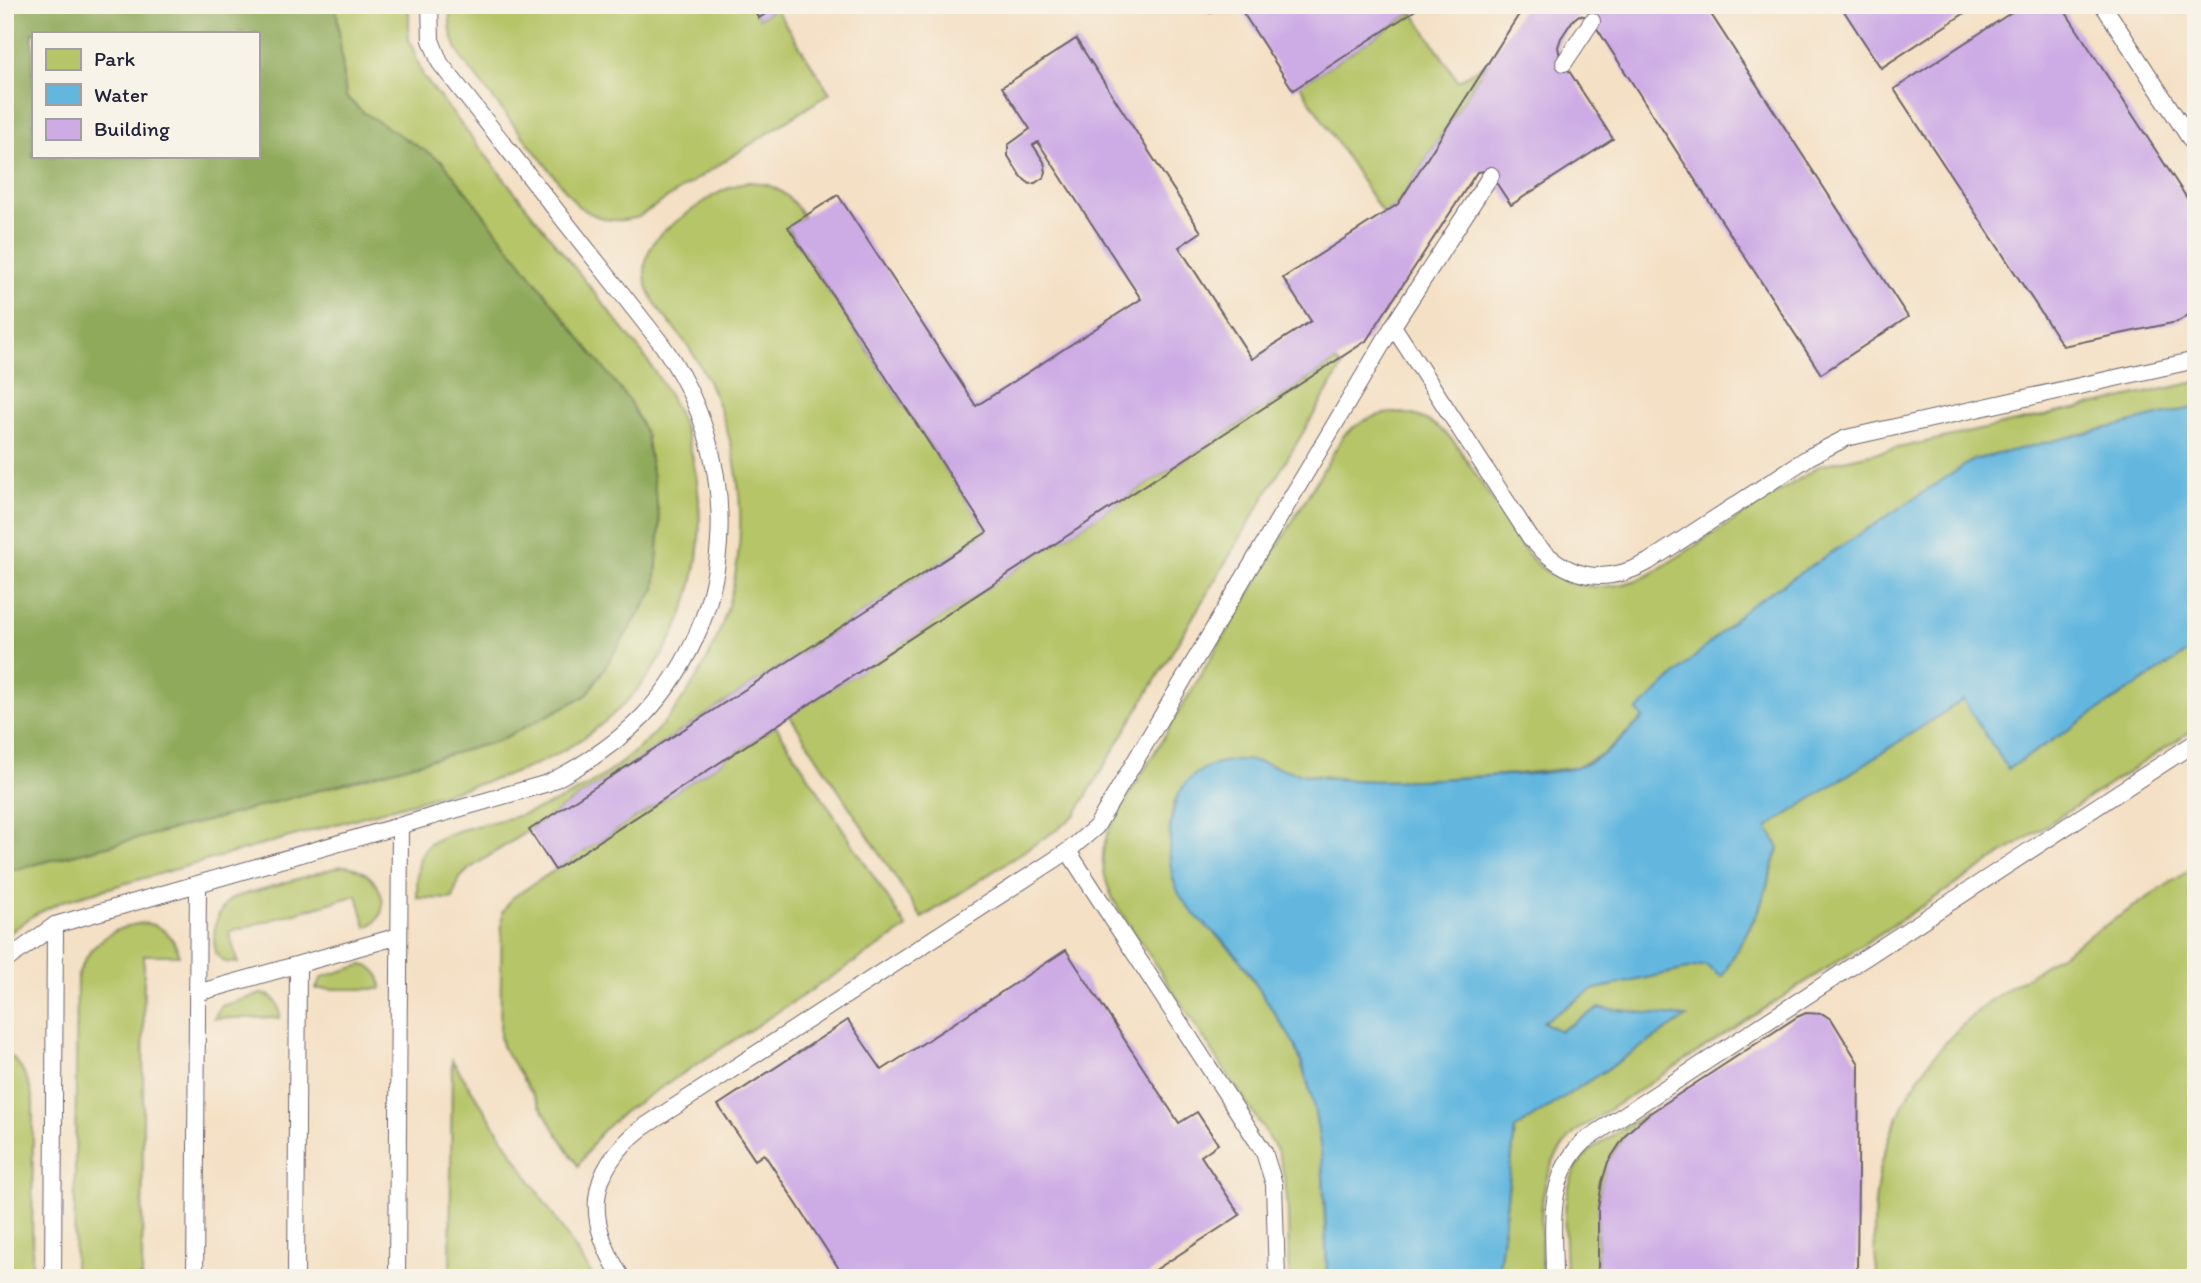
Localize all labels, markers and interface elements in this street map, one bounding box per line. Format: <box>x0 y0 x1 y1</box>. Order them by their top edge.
legend <box>32 32 259 158</box>
text: Park <box>94 46 136 71</box>
text: Water <box>94 82 148 107</box>
text: Building <box>94 116 170 141</box>

